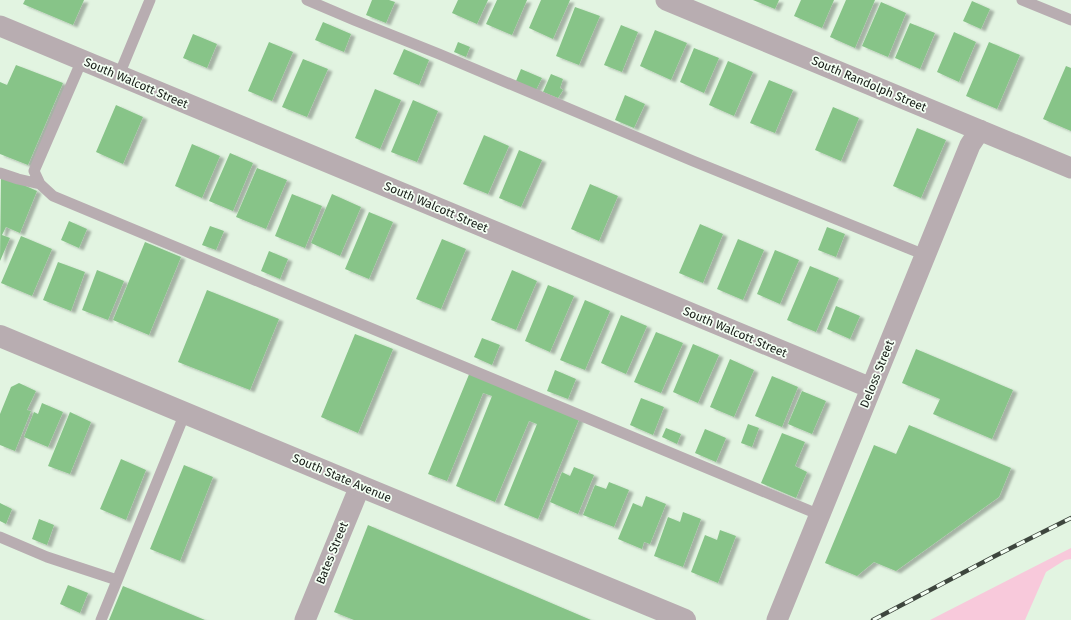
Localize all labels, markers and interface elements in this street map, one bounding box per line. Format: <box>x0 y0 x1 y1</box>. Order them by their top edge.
street label: South Randolph Street <box>809 53 929 115</box>
street label: South Walcott Street <box>82 55 191 111</box>
street label: South Walcott Street <box>382 179 491 235</box>
street label: South Walcott Street <box>681 304 790 360</box>
street label: Deloss Street <box>857 338 897 410</box>
street label: South State Avenue <box>290 451 394 505</box>
street label: Bates Street <box>313 519 351 586</box>

